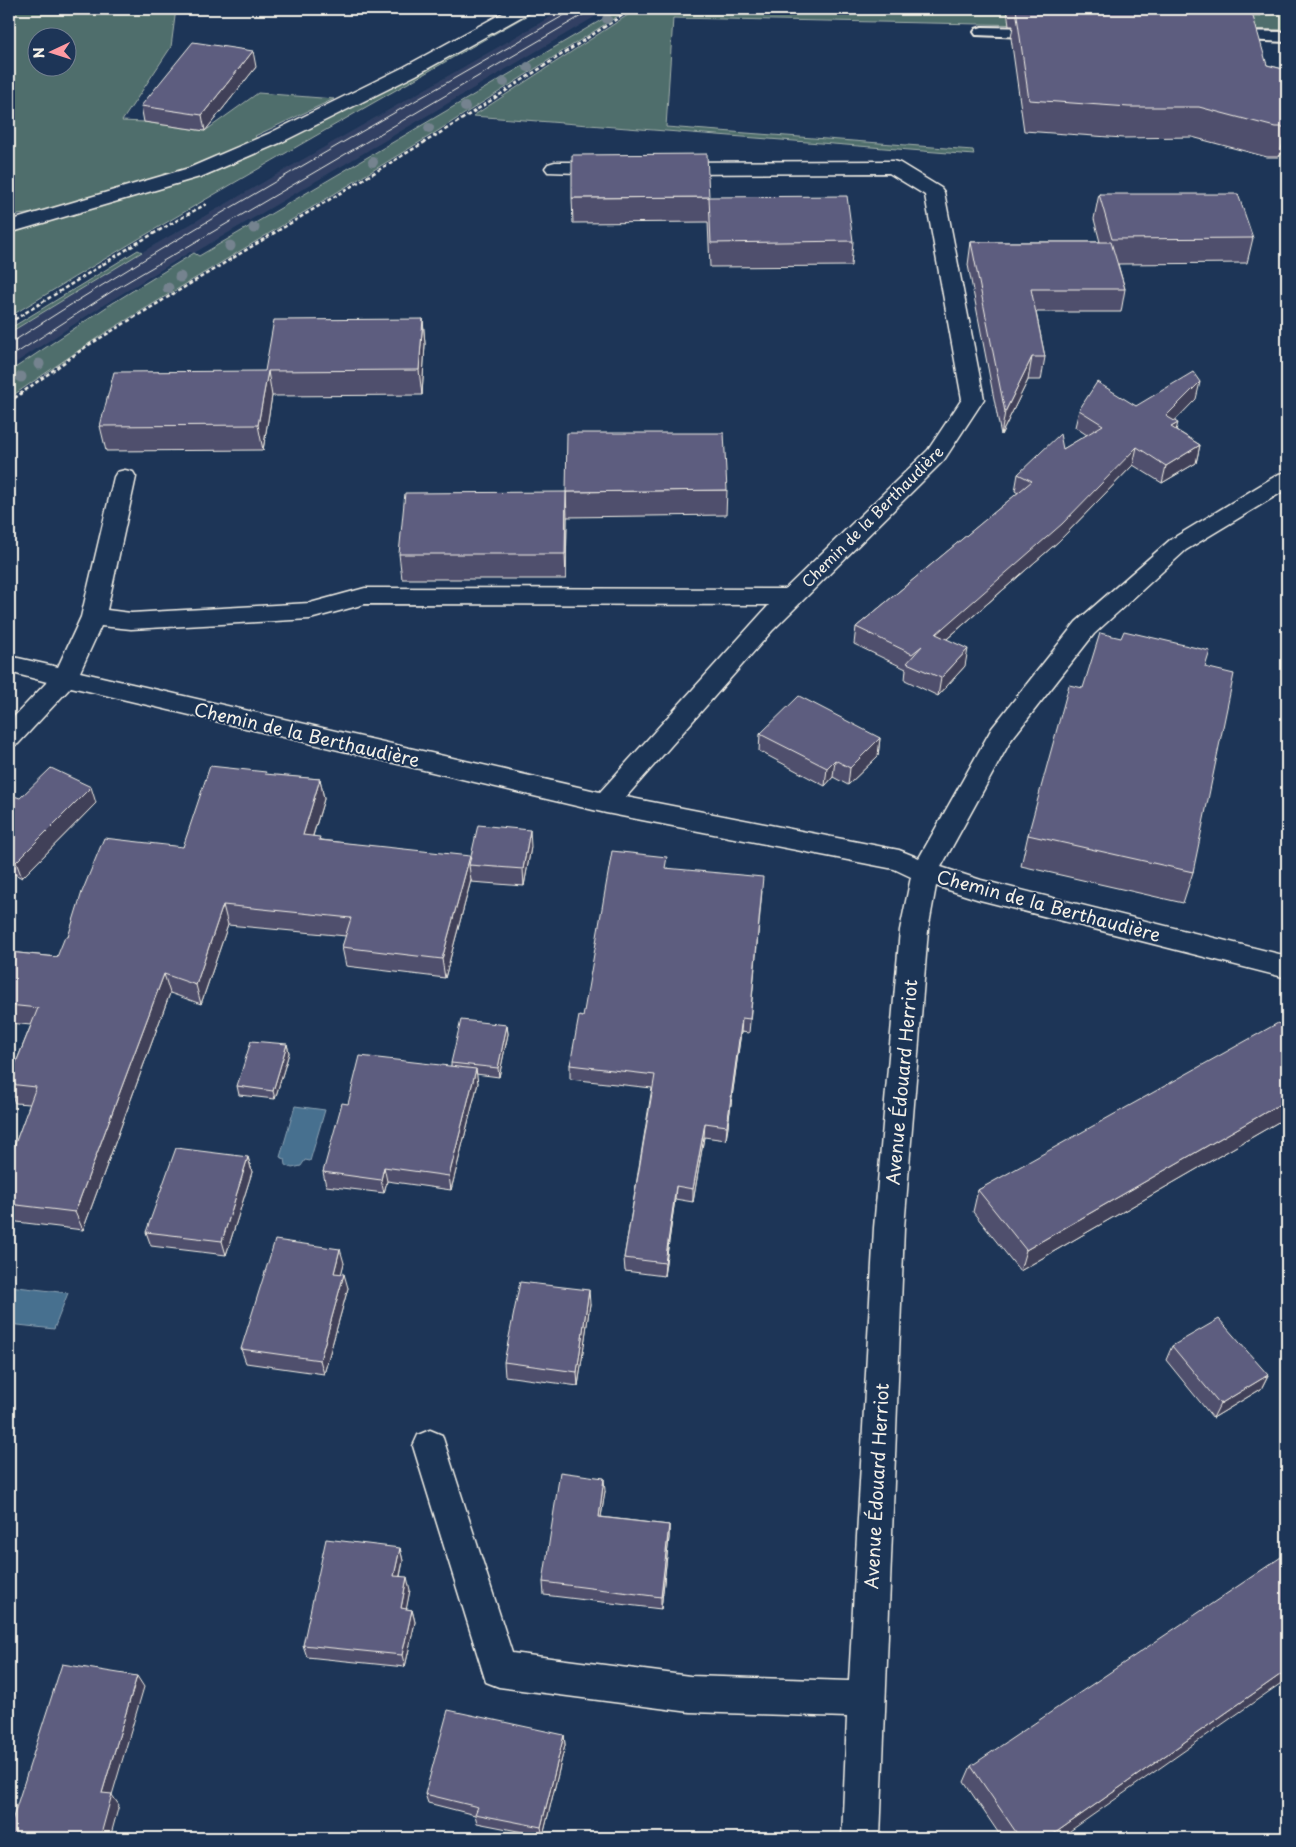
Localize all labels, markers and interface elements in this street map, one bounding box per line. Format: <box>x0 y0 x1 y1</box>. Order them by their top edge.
north arrow <box>28 28 78 78</box>
text: N <box>28 47 49 59</box>
street label: Chemin de la Berthaudière <box>796 440 948 592</box>
street label: Chemin de la Berthaudière <box>192 695 423 773</box>
street label: Chemin de la Berthaudière <box>934 862 1164 948</box>
street label: Avenue Édouard Herriot <box>879 978 923 1186</box>
street label: Avenue Édouard Herriot <box>857 1382 895 1590</box>

